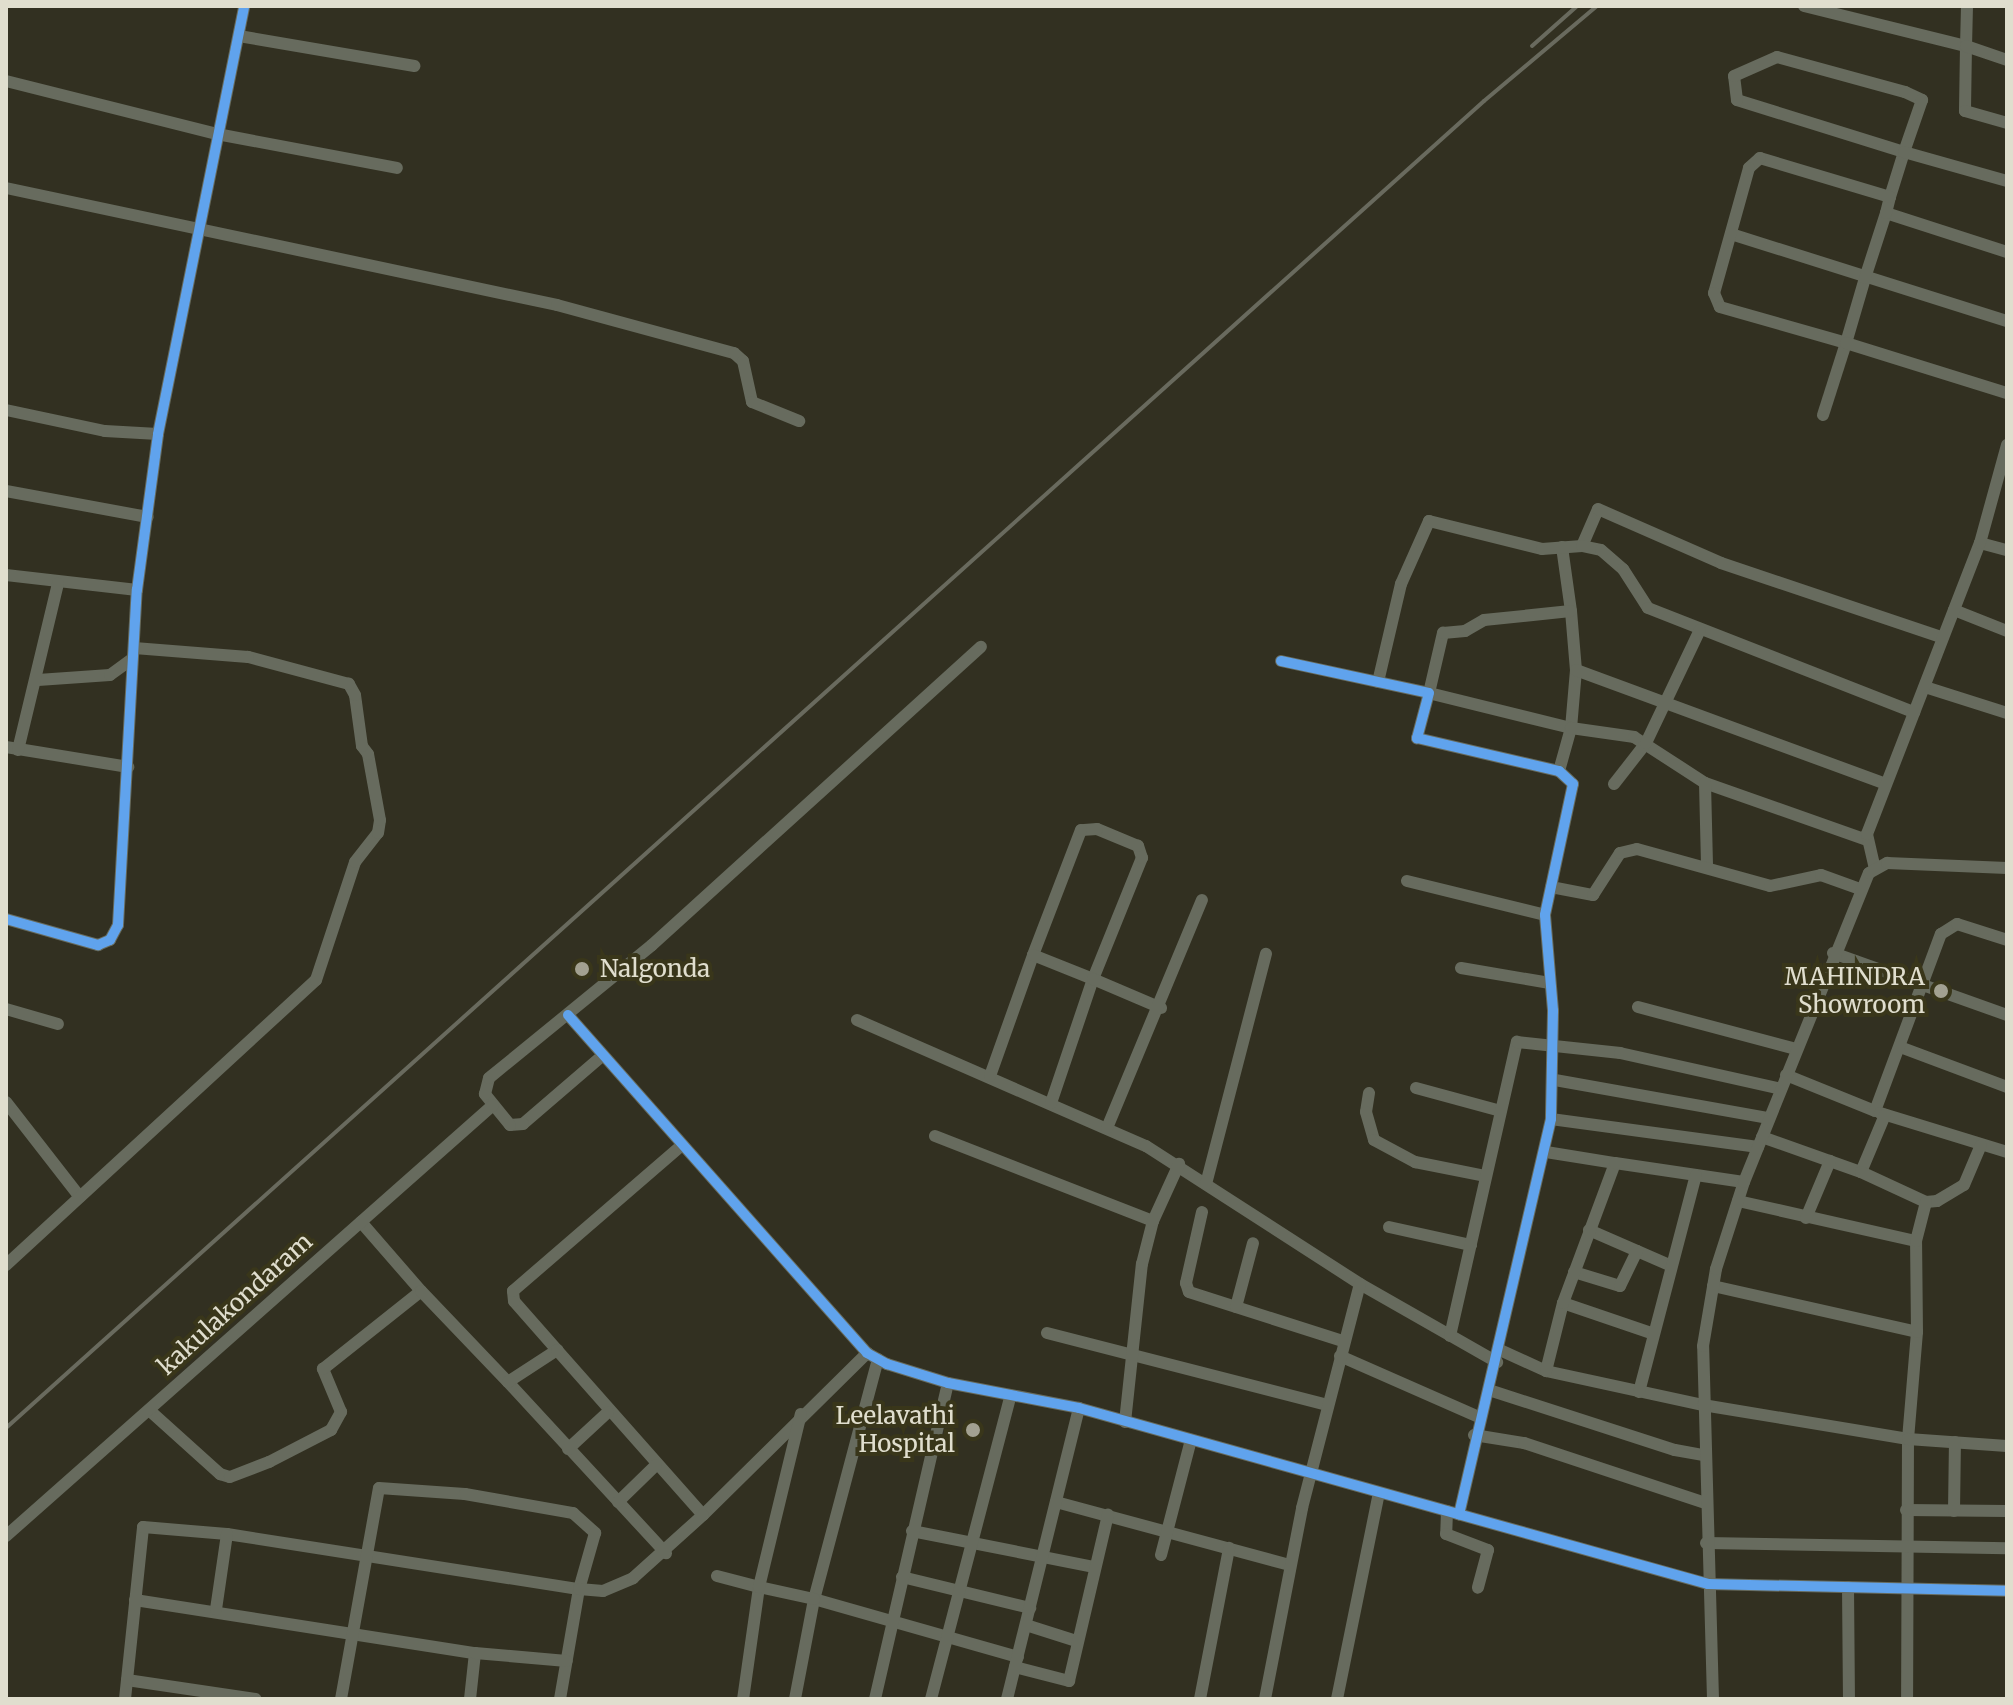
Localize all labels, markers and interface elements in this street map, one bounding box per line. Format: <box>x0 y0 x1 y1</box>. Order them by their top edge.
place label: Nalgonda <box>600 955 710 983</box>
marker: Nalgonda <box>571 958 593 980</box>
place label: MAHINDRA Showroom <box>1785 963 1925 1019</box>
marker: MAHINDRA Showroom <box>1932 982 1950 1000</box>
street label: kakulakondaram <box>152 1227 318 1381</box>
place label: Leelavathi Hospital <box>835 1402 955 1458</box>
marker: Leelavathi Hospital <box>962 1419 984 1441</box>

